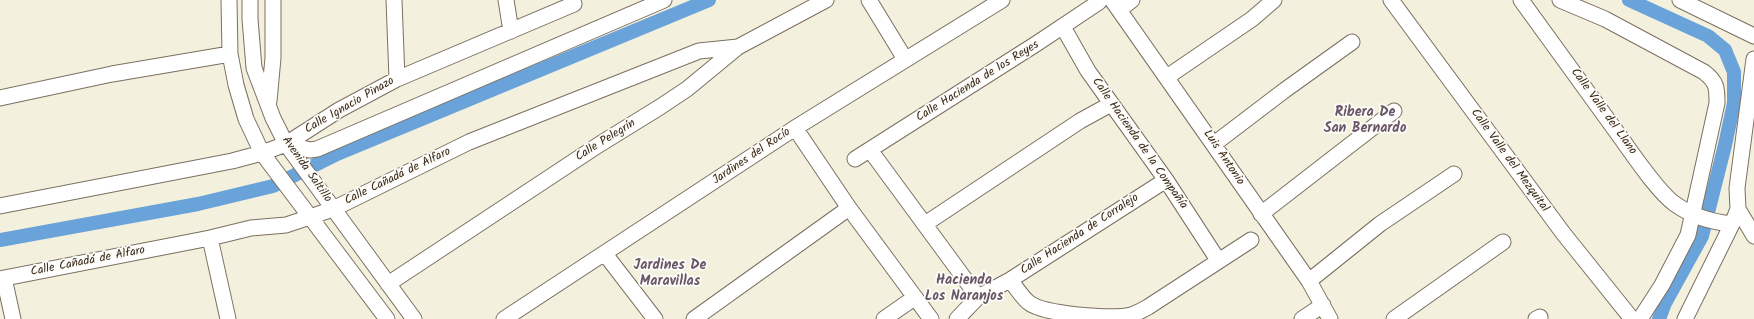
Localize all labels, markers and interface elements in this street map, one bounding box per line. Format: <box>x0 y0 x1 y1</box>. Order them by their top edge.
street label: Calle Hacienda de los Reyes <box>914 38 1042 126</box>
street label: Calle Valle del Llano <box>1567 66 1639 158</box>
street label: Calle Ignacio Pinazo <box>303 75 397 137</box>
street label: Calle Hacienda de la Compañía <box>1088 76 1190 212</box>
district label: Ribera De San Bernardo <box>1324 106 1406 138</box>
street label: Calle Valle del Mezquital <box>1467 107 1551 215</box>
street label: Calle Pelegrín <box>573 117 639 165</box>
street label: Jardines del Rocío <box>710 126 794 188</box>
street label: Luis Antonio <box>1199 128 1247 188</box>
street label: Avenida Saltillo <box>278 134 334 206</box>
street label: Calle Cañadá de Alfaro <box>343 145 453 209</box>
street label: Calle Hacienda de Corralejo <box>1018 191 1142 279</box>
street label: Calle Cañadá de Alfaro <box>30 244 146 280</box>
district label: Jardines De Maravillas <box>634 259 706 292</box>
district label: Hacienda Los Naranjos <box>925 274 1003 306</box>

